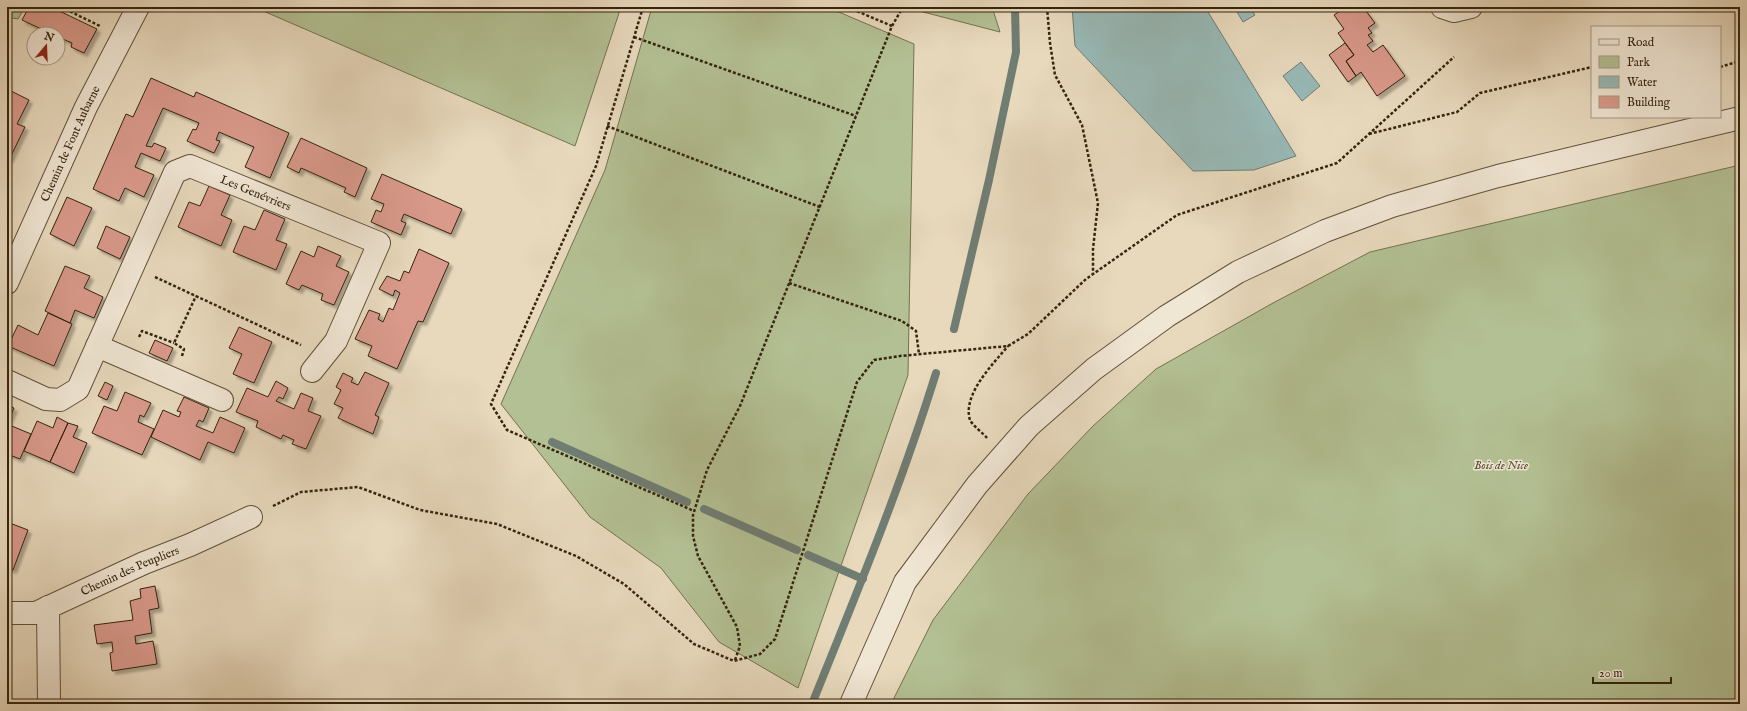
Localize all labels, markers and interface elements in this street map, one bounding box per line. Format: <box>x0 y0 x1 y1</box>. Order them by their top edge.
north arrow <box>26 26 66 66</box>
legend <box>1591 26 1721 118</box>
text: N <box>41 29 56 46</box>
text: Road <box>1627 35 1655 50</box>
text: Park <box>1627 55 1650 70</box>
text: Water <box>1627 75 1658 90</box>
street label: Chemin de Font Aubarne <box>37 83 104 204</box>
text: Building <box>1627 95 1671 110</box>
street label: Les Genévriers <box>218 172 293 214</box>
park label: Bois de Nice <box>1474 458 1528 473</box>
street label: Chemin des Peupliers <box>78 542 181 599</box>
scale bar <box>1593 659 1671 685</box>
text: 20 m <box>1599 666 1622 681</box>

